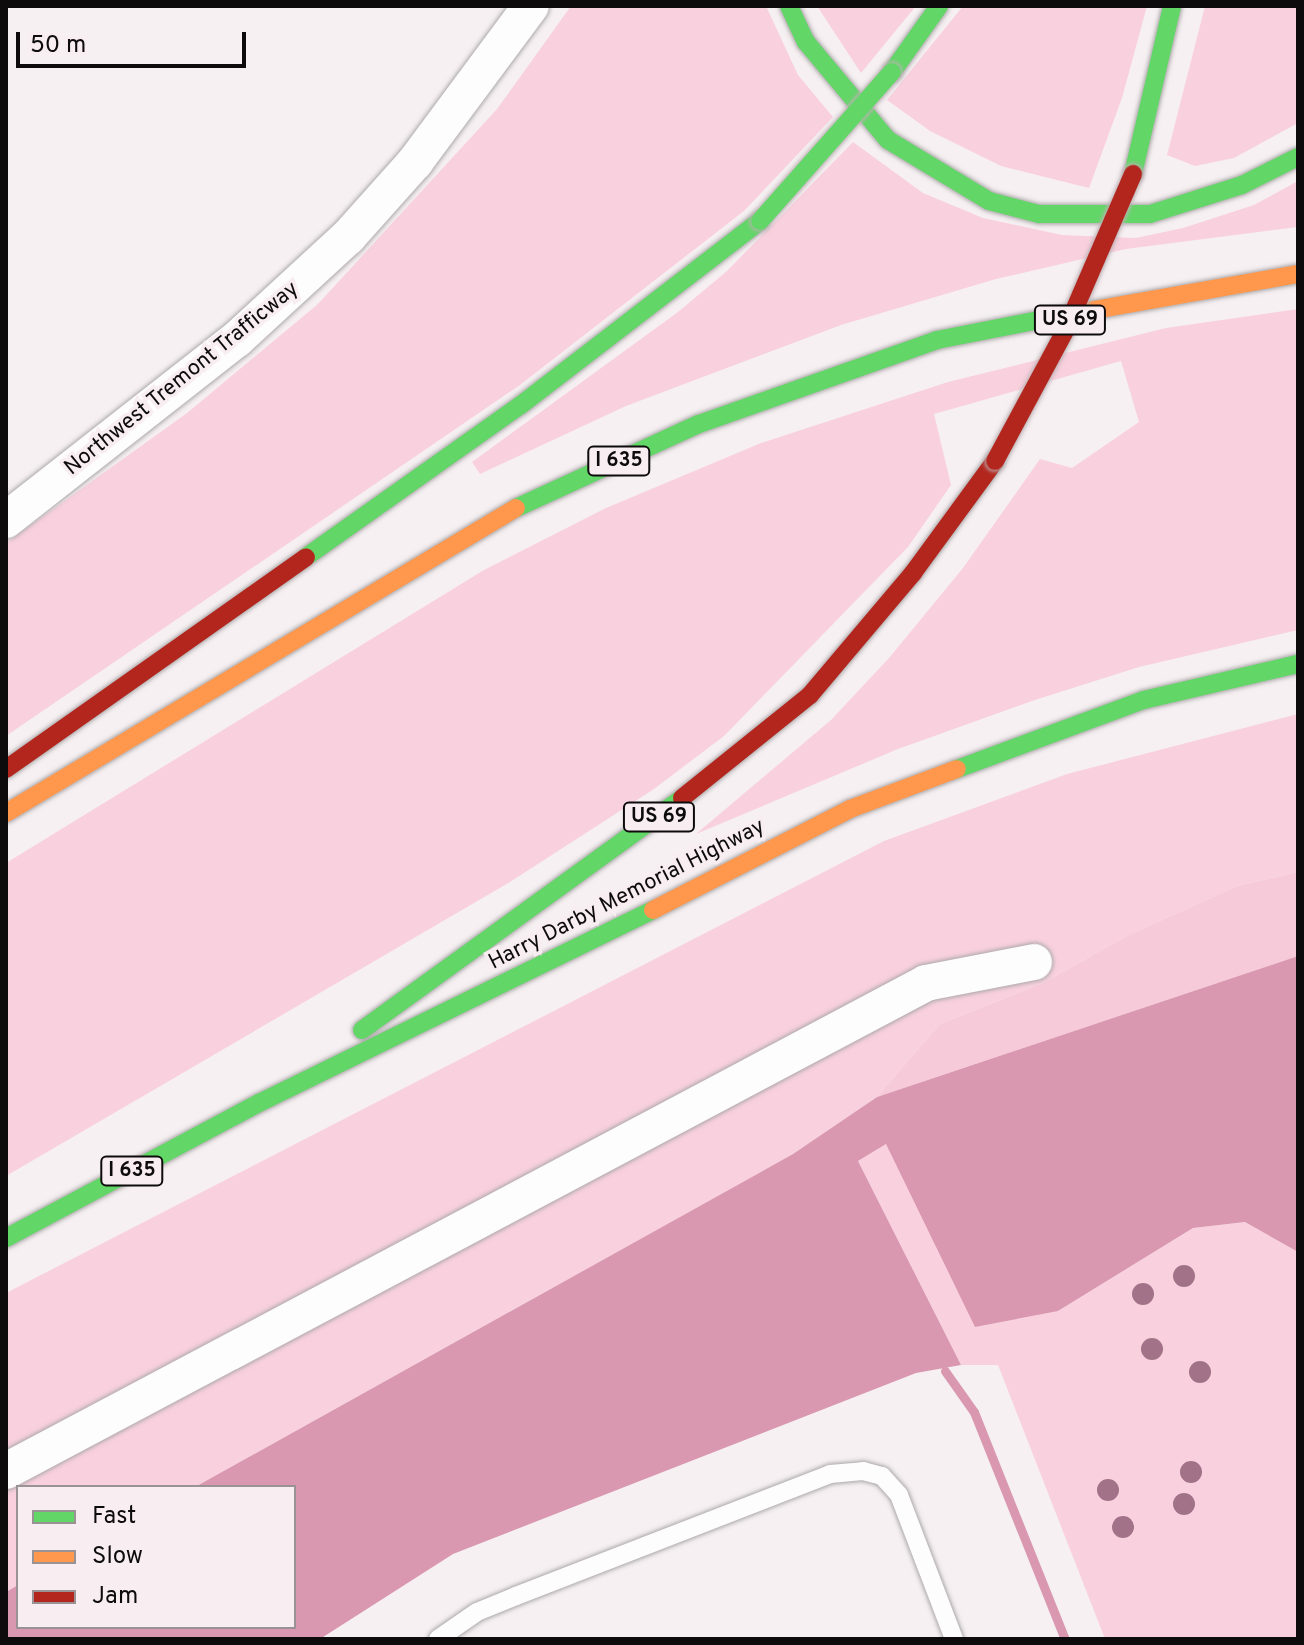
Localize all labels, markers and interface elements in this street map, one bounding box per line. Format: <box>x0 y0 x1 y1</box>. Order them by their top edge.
scale bar <box>20 16 250 66</box>
text: 50 m <box>30 31 86 61</box>
street label: Northwest Tremont Trafficway <box>59 276 305 482</box>
road number: US 69 <box>1032 304 1108 336</box>
road number: I 635 <box>587 445 651 477</box>
road number: US 69 <box>621 801 697 833</box>
street label: Harry Darby Memorial Highway <box>485 814 769 976</box>
road number: I 635 <box>100 1155 164 1187</box>
legend <box>16 1485 296 1629</box>
text: Fast <box>92 1502 136 1532</box>
text: Slow <box>92 1542 143 1572</box>
text: Jam <box>92 1582 138 1612</box>

